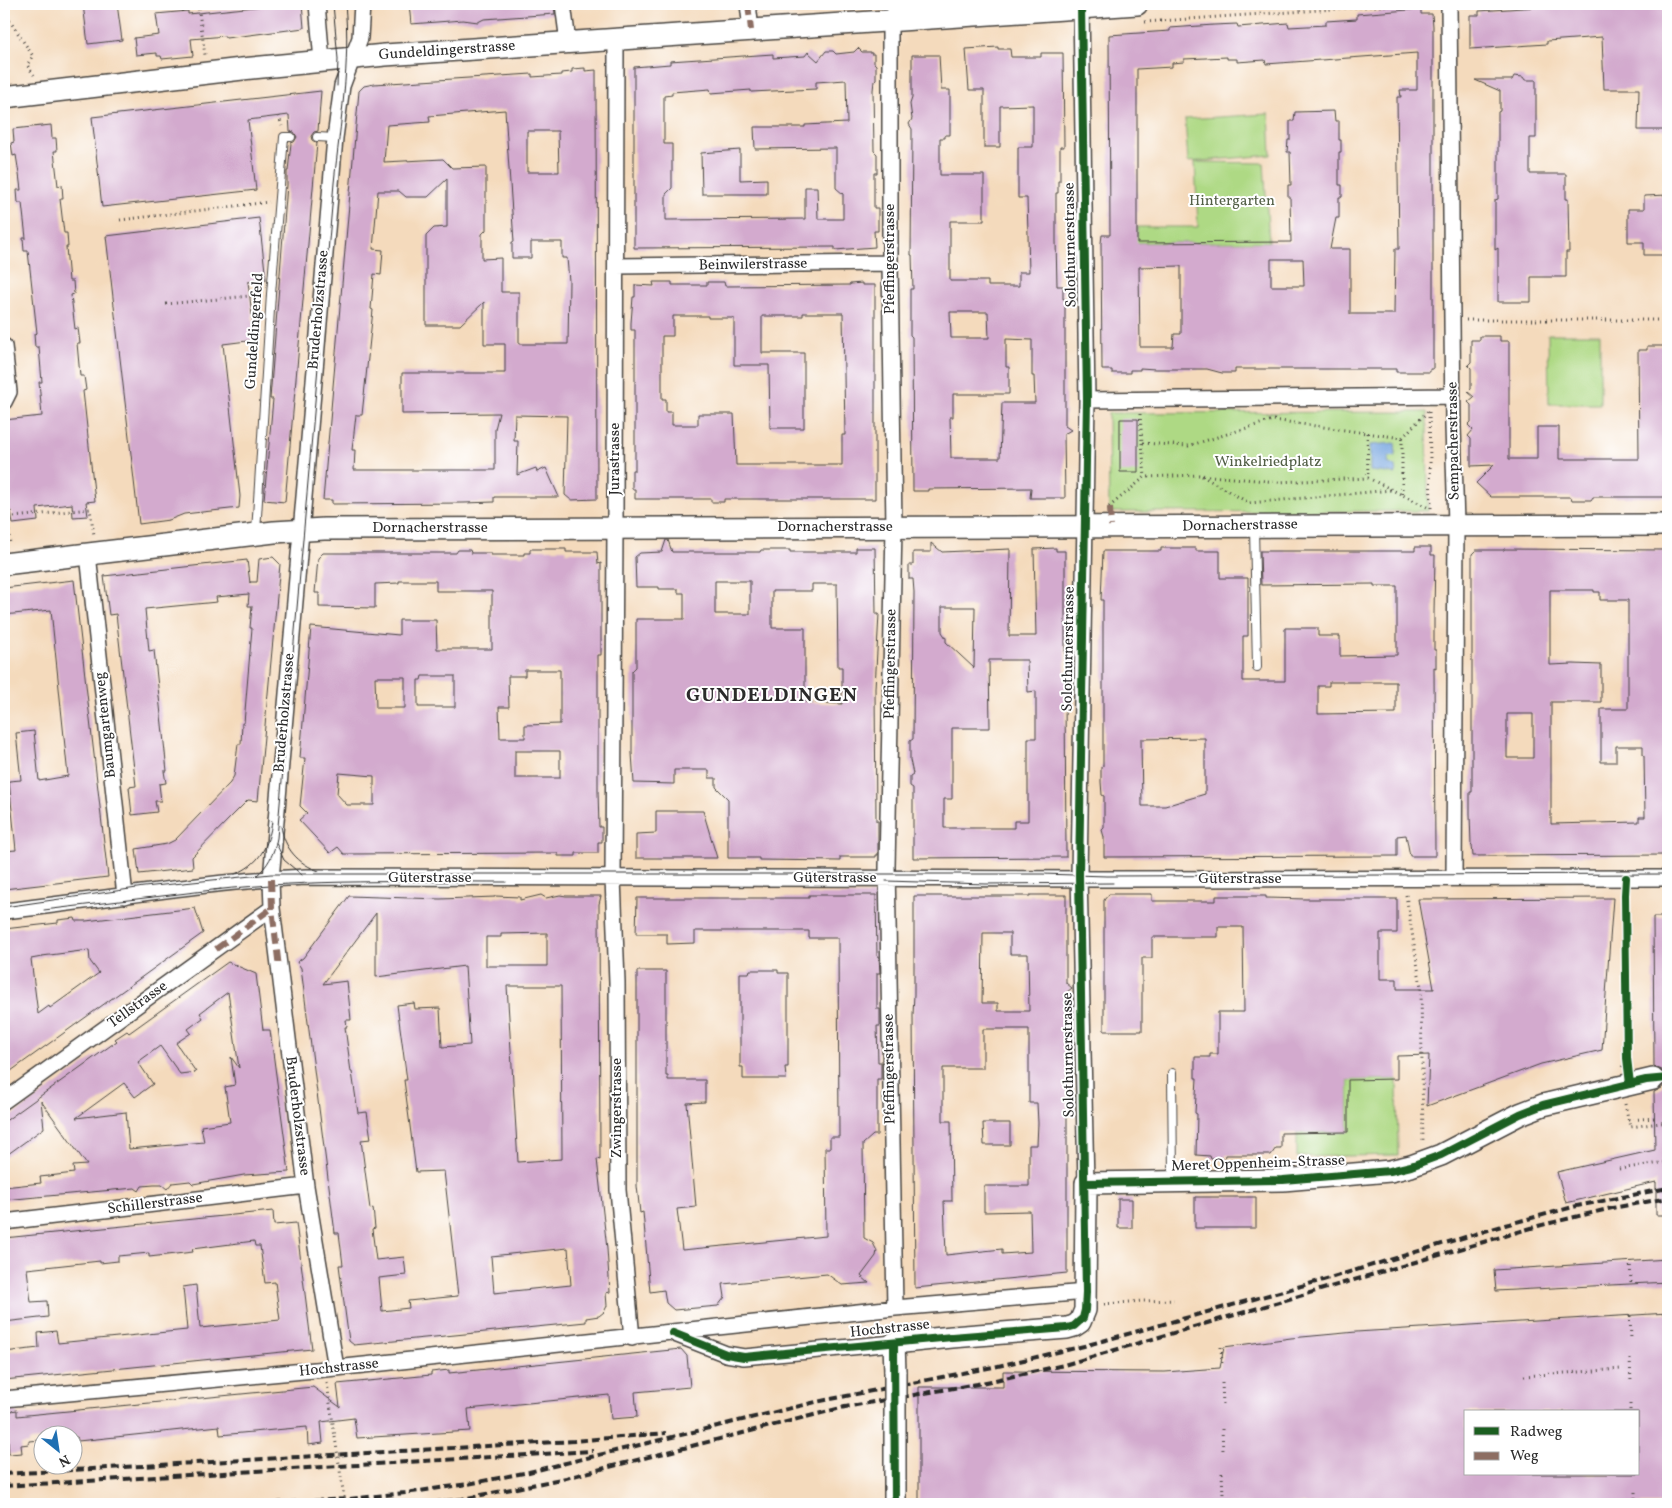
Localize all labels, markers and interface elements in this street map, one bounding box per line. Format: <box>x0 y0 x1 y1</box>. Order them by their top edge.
street label: Gundeldingerstrasse <box>378 36 516 66</box>
street label: Solothurnerstrasse <box>1059 182 1083 308</box>
park label: Hintergarten <box>1189 191 1275 212</box>
street label: Pfeffingerstrasse <box>880 204 901 314</box>
street label: Bruderholzstrasse <box>303 249 335 371</box>
street label: Beinwilerstrasse <box>698 254 808 276</box>
street label: Gundeldingerfeld <box>240 272 270 390</box>
street label: Sempacherstrasse <box>1442 381 1466 501</box>
street label: Jurastrasse <box>605 423 626 495</box>
park label: Winkelriedplatz <box>1215 452 1321 473</box>
street label: Dornacherstrasse <box>1182 514 1298 538</box>
street label: Dornacherstrasse <box>777 517 893 538</box>
street label: Dornacherstrasse <box>372 518 488 539</box>
street label: Solothurnerstrasse <box>1057 586 1081 712</box>
street label: Pfeffingerstrasse <box>880 609 902 719</box>
street label: Bruderholzstrasse <box>269 652 301 774</box>
street label: Baumgartenweg <box>90 670 122 779</box>
district label: GUNDELDINGEN <box>686 682 858 710</box>
street label: Güterstrasse <box>388 868 472 889</box>
street label: Güterstrasse <box>793 868 877 889</box>
street label: Güterstrasse <box>1198 869 1282 890</box>
street label: Tellstrasse <box>104 976 172 1034</box>
street label: Solothurnerstrasse <box>1057 992 1081 1118</box>
street label: Pfeffingerstrasse <box>879 1014 901 1124</box>
street label: Bruderholzstrasse <box>279 1055 315 1177</box>
street label: Zwingerstrasse <box>607 1058 628 1158</box>
street label: Meret Oppenheim-Strasse <box>1171 1150 1345 1178</box>
street label: Schillerstrasse <box>106 1188 204 1220</box>
street label: Hochstrasse <box>849 1314 931 1344</box>
street label: Hochstrasse <box>298 1353 380 1383</box>
legend <box>1464 1410 1640 1476</box>
text: Radweg <box>1510 1422 1563 1443</box>
north arrow <box>32 1426 82 1476</box>
text: Weg <box>1510 1446 1539 1467</box>
text: N <box>55 1449 73 1471</box>

